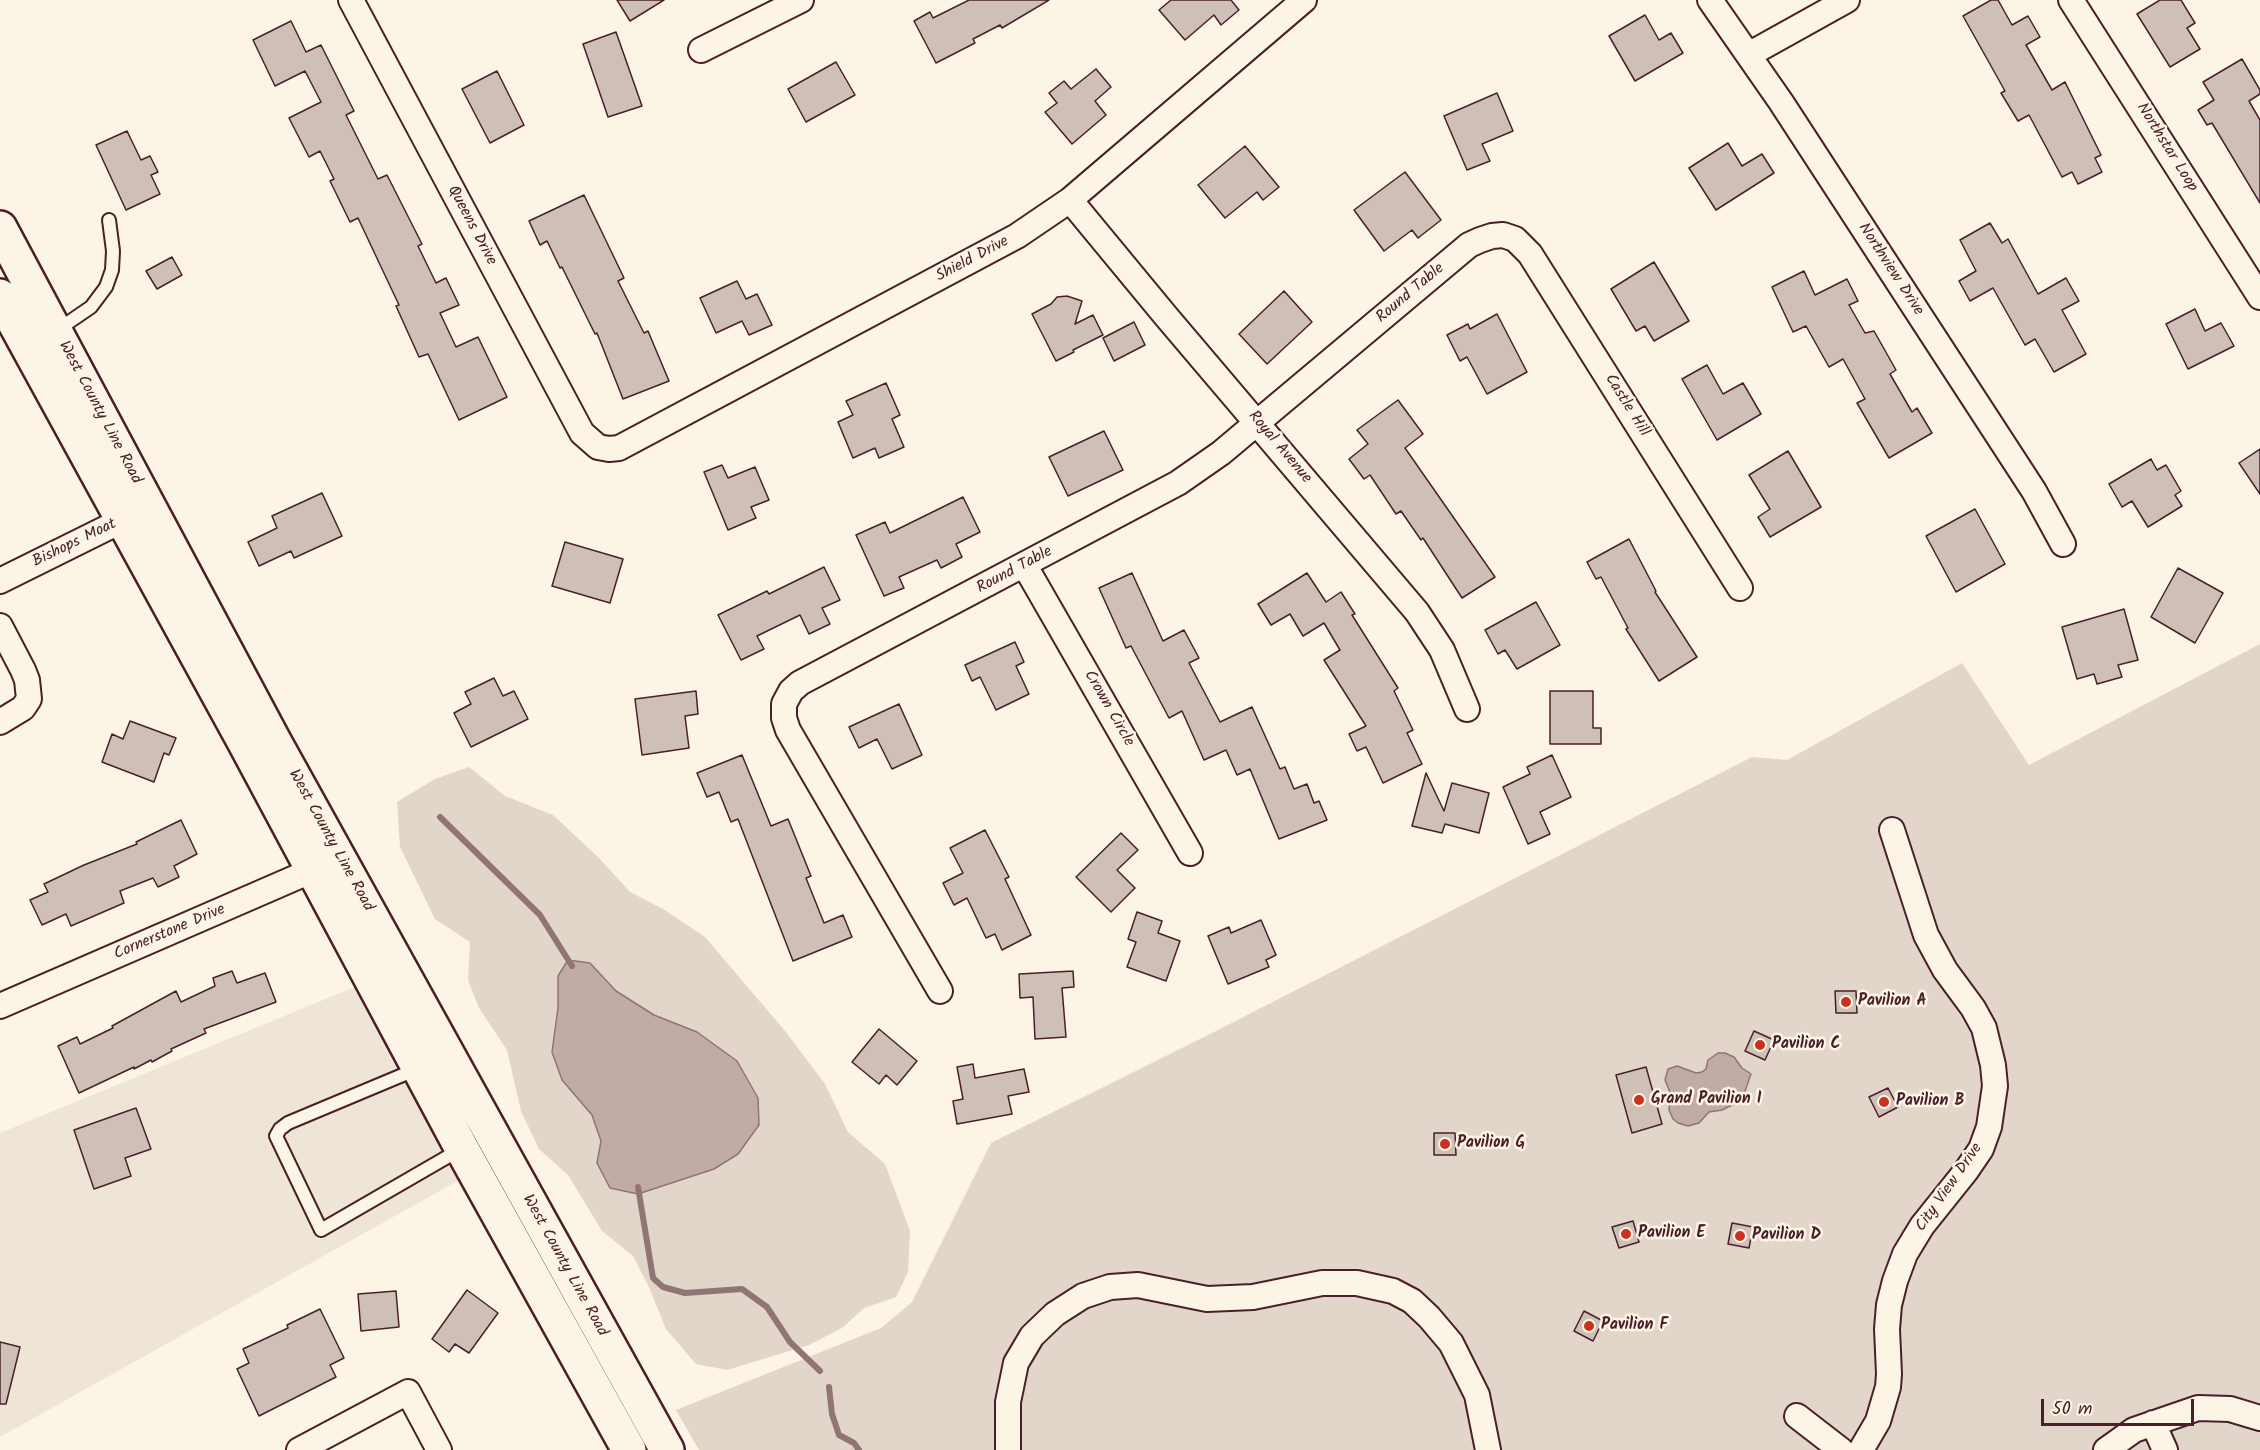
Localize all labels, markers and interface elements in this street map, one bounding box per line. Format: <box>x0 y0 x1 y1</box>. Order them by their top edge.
street label: Northstar Loop <box>2131 100 2201 196</box>
street label: Queens Drive <box>442 183 500 269</box>
street label: Northview Drive <box>1853 220 1927 320</box>
street label: Shield Drive <box>933 233 1013 287</box>
street label: Round Table <box>1373 260 1449 328</box>
street label: West County Line Road <box>53 338 145 488</box>
street label: Castle Hill <box>1599 371 1653 441</box>
street label: Royal Avenue <box>1243 408 1315 488</box>
street label: Bishops Moat <box>30 515 120 573</box>
street label: Round Table <box>974 543 1056 599</box>
street label: Crown Circle <box>1078 667 1138 751</box>
street label: West County Line Road <box>283 767 377 915</box>
street label: Cornerstone Drive <box>112 901 228 965</box>
place label: Pavilion A <box>1858 992 1927 1012</box>
marker: Pavilion A <box>1839 995 1853 1009</box>
place label: Pavilion C <box>1772 1035 1840 1055</box>
marker: Pavilion C <box>1753 1038 1767 1052</box>
place label: Grand Pavilion I <box>1651 1090 1762 1110</box>
place label: Pavilion B <box>1896 1092 1965 1112</box>
marker: Grand Pavilion I <box>1632 1093 1646 1107</box>
marker: Pavilion B <box>1877 1095 1891 1109</box>
place label: Pavilion G <box>1457 1134 1525 1154</box>
marker: Pavilion G <box>1438 1137 1452 1151</box>
street label: City View Drive <box>1912 1140 1988 1236</box>
street label: West County Line Road <box>517 1192 611 1340</box>
place label: Pavilion E <box>1638 1224 1705 1244</box>
place label: Pavilion D <box>1752 1226 1821 1246</box>
marker: Pavilion E <box>1619 1227 1633 1241</box>
marker: Pavilion D <box>1733 1229 1747 1243</box>
place label: Pavilion F <box>1601 1316 1668 1336</box>
marker: Pavilion F <box>1582 1319 1596 1333</box>
scale bar <box>2044 1387 2197 1425</box>
text: 50 m <box>2052 1395 2092 1424</box>

